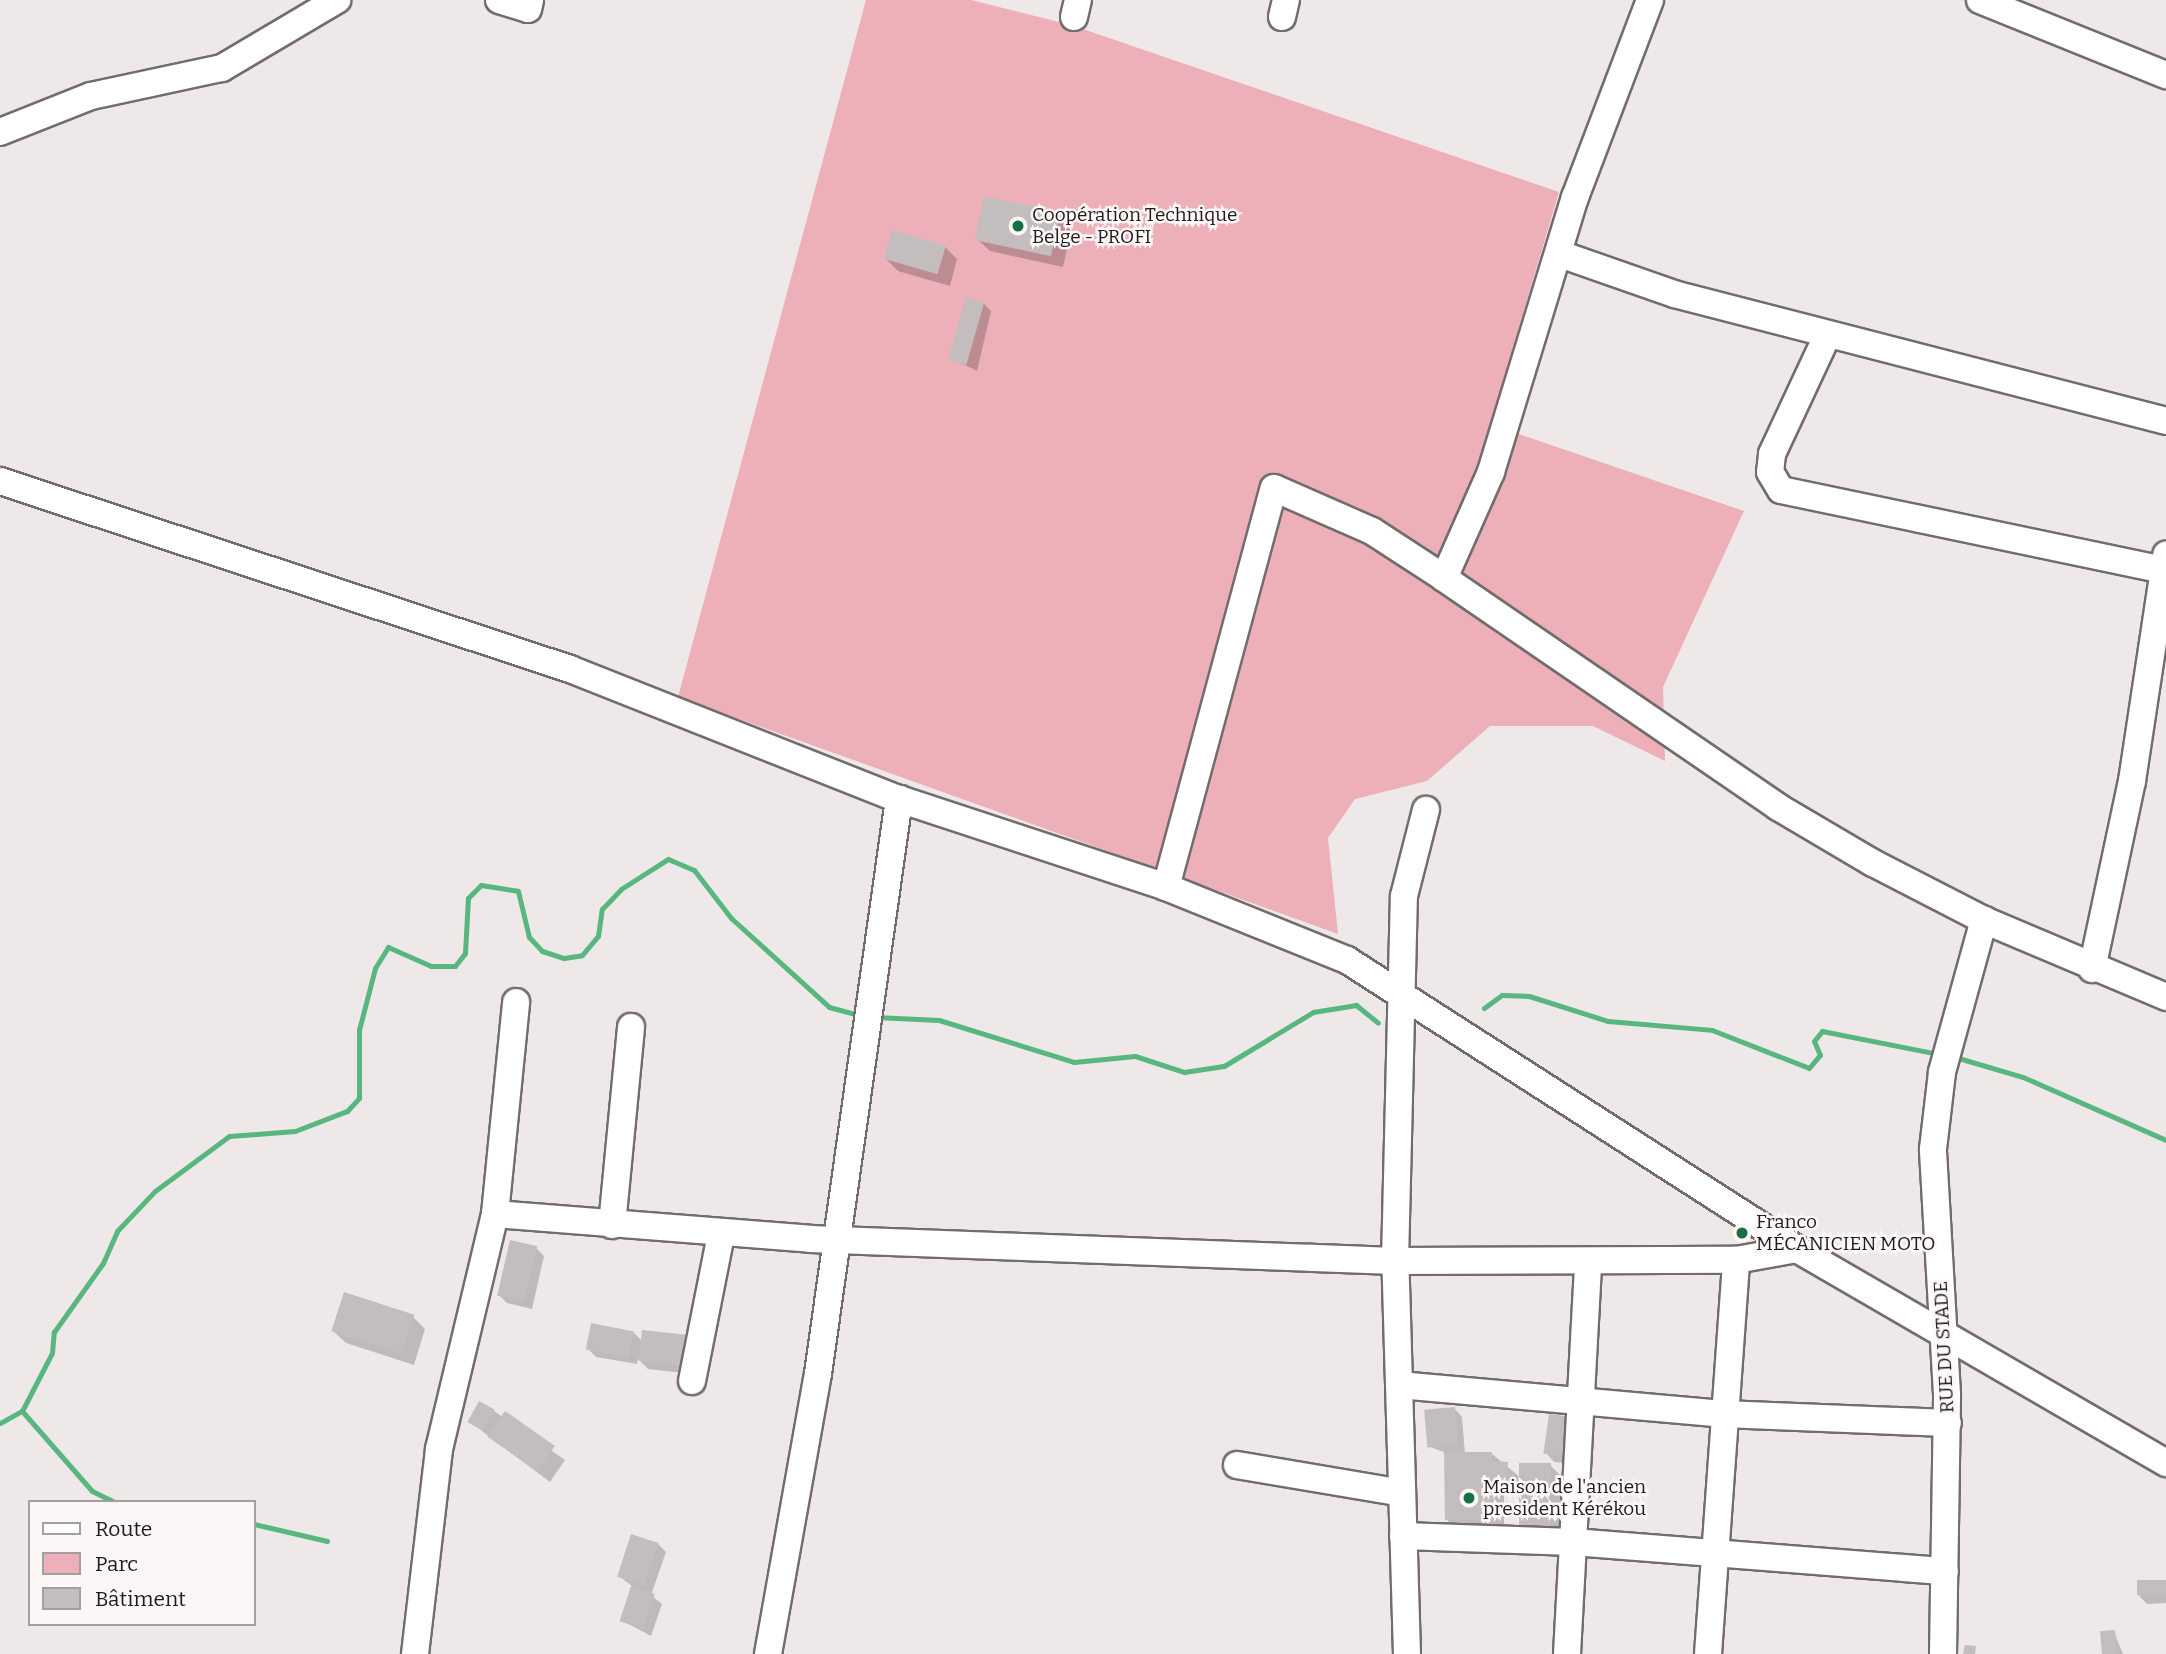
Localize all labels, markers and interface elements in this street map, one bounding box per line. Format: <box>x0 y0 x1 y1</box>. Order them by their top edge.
place label: Coopération Technique Belge - PROFI <box>1032 204 1237 248</box>
marker: Coopération Technique Belge - PROFI <box>1010 218 1026 234</box>
place label: Franco MÉCANICIEN MOTO <box>1756 1211 1935 1255</box>
marker: Franco MÉCANICIEN MOTO <box>1734 1225 1750 1241</box>
street label: RUE DU STADE <box>1929 1280 1959 1414</box>
place label: Maison de l'ancien president Kérékou <box>1483 1476 1646 1520</box>
marker: Maison de l'ancien president Kérékou <box>1461 1490 1477 1506</box>
legend <box>28 1500 256 1626</box>
text: Route <box>95 1516 152 1542</box>
text: Parc <box>95 1551 138 1577</box>
text: Bâtiment <box>95 1586 186 1612</box>

